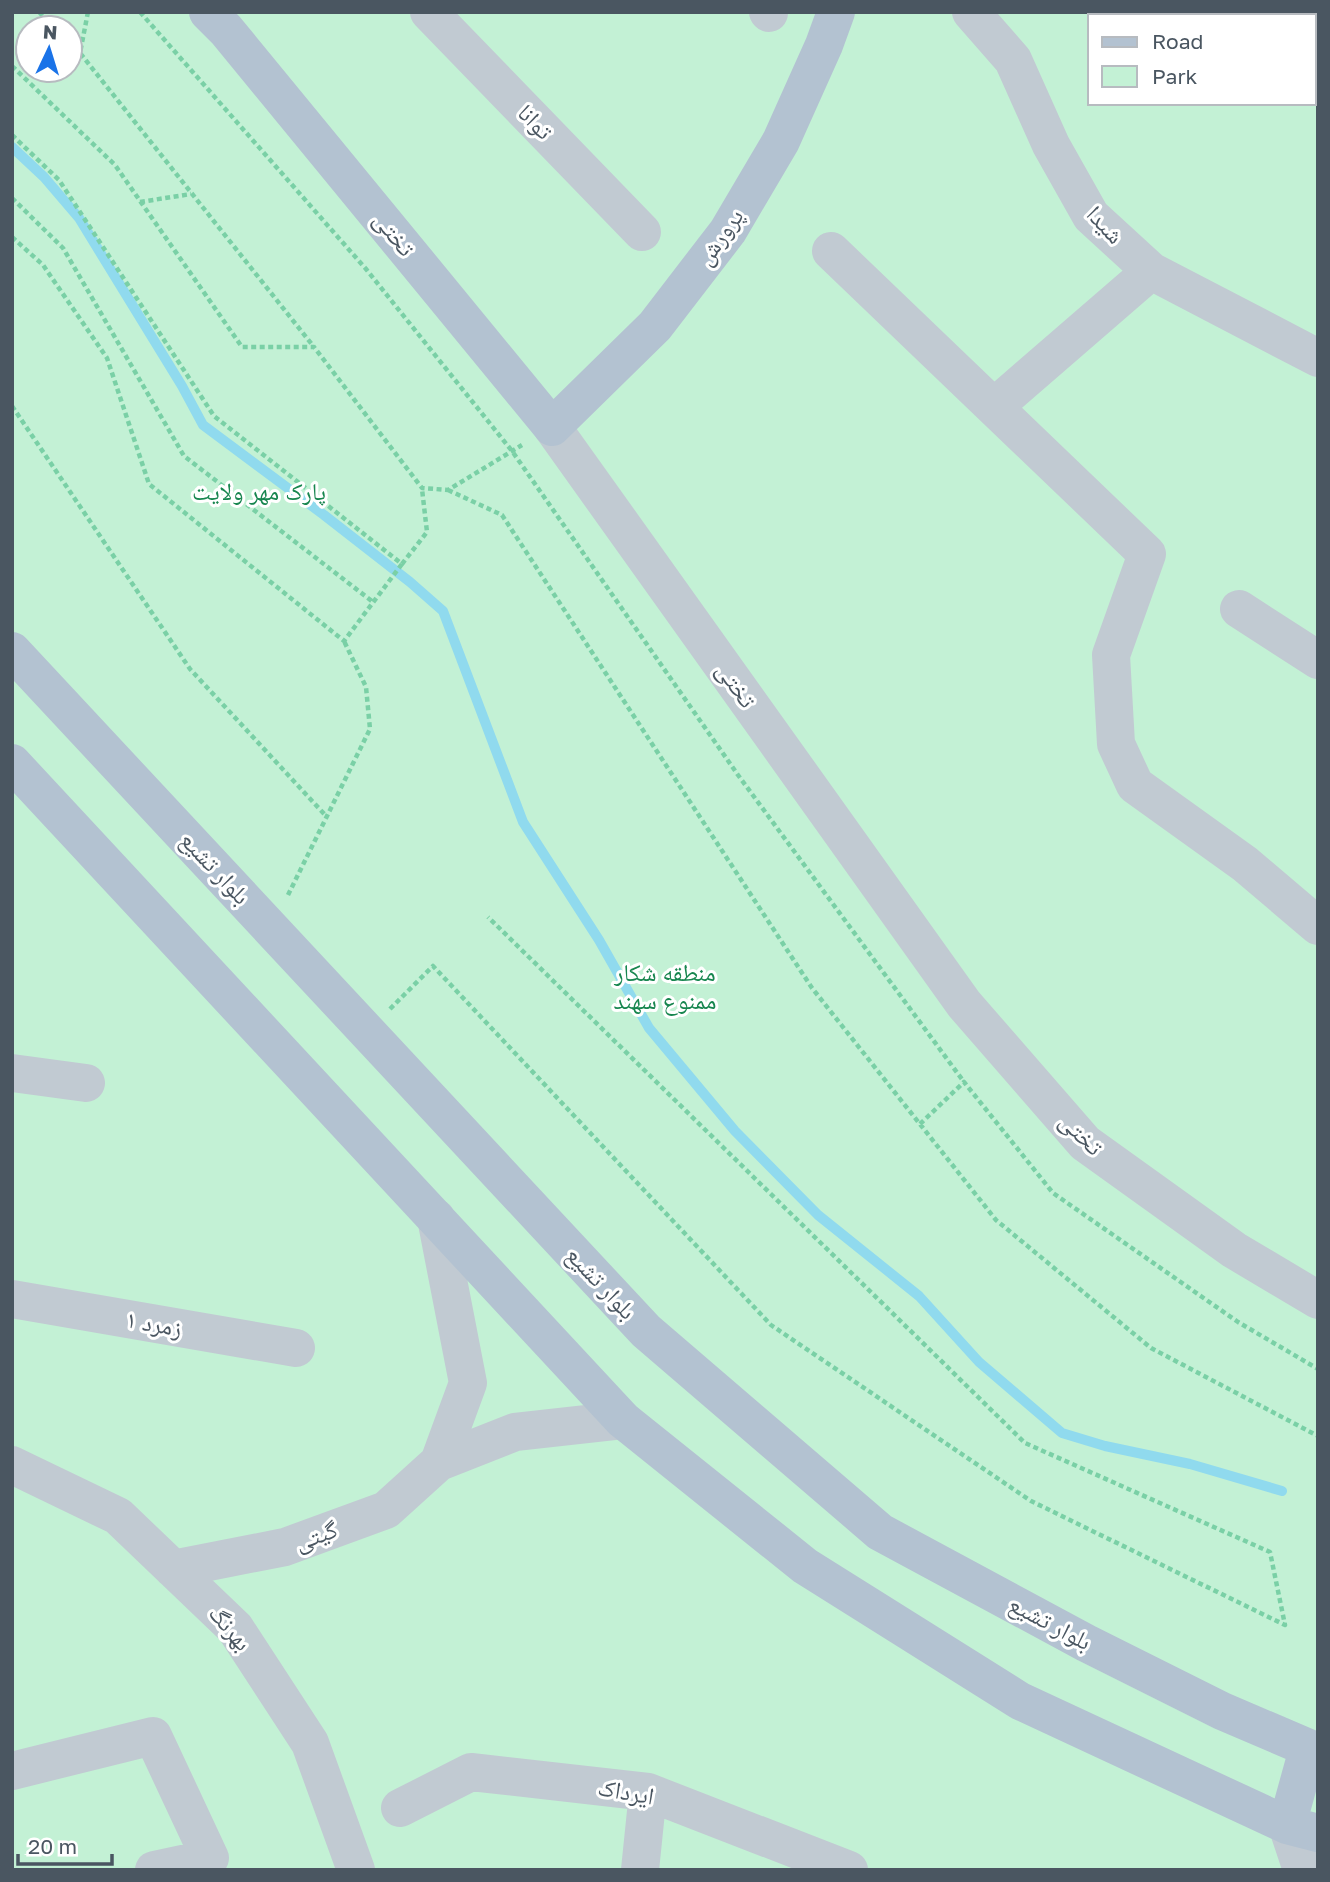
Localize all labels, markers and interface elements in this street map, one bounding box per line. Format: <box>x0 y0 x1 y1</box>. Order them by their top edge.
north arrow <box>14 14 84 84</box>
legend <box>1088 14 1316 105</box>
text: N <box>42 20 58 44</box>
text: Road <box>1152 28 1203 54</box>
text: Park <box>1152 63 1198 89</box>
street label: توانا <box>512 97 560 145</box>
street label: شیدا <box>1081 199 1131 249</box>
street label: پرورش <box>689 202 750 271</box>
street label: تختی <box>368 205 422 262</box>
park label: پارک مهر ولایت <box>192 476 326 506</box>
street label: تختی <box>710 656 763 713</box>
street label: بلوار تشیع <box>174 825 257 911</box>
park label: منطقه شکار ممنوع سهند <box>613 957 716 1016</box>
street label: تختی <box>1054 1105 1110 1161</box>
street label: بلوار تشیع <box>560 1240 643 1326</box>
street label: زمرد ۱ <box>124 1303 185 1342</box>
street label: گیتی <box>290 1513 341 1557</box>
street label: بلوار تشیع <box>1004 1588 1097 1657</box>
street label: بهرنگ <box>203 1598 259 1656</box>
street label: ایرداک <box>596 1771 657 1810</box>
scale bar <box>18 1822 112 1866</box>
text: 20 m <box>28 1833 77 1859</box>

